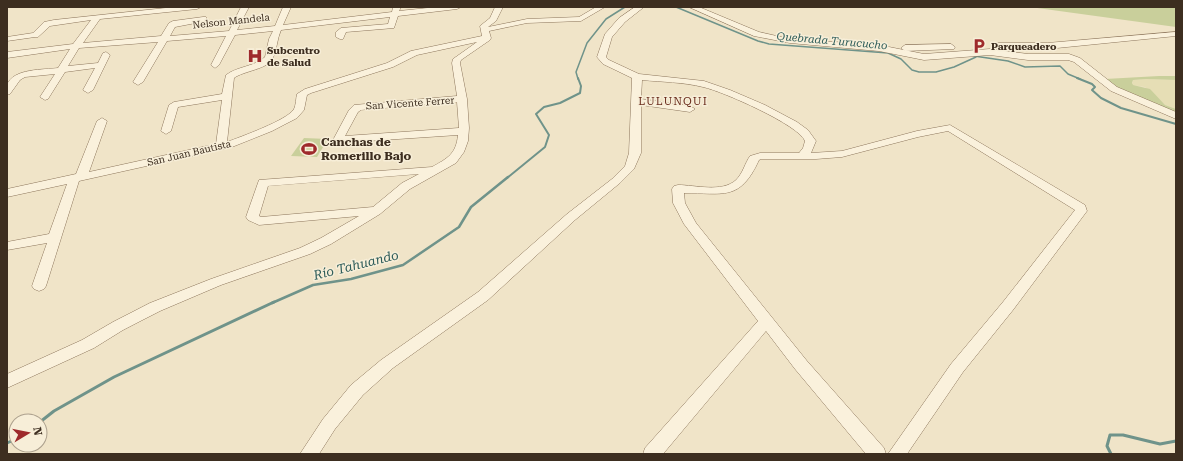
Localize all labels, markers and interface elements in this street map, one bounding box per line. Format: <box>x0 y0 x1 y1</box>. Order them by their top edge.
street label: Nelson Mandela <box>192 11 271 31</box>
water label: Quebrada Turucucho <box>776 30 888 52</box>
parking icon: Parqueadero <box>970 37 988 55</box>
place label: Parqueadero <box>991 41 1057 52</box>
place label: Subcentro de Salud <box>267 45 320 68</box>
hospital icon: Subcentro de Salud <box>246 47 264 65</box>
street label: San Vicente Ferrer <box>365 94 455 112</box>
district label: LULUNQUI <box>638 95 708 108</box>
place label: Canchas de Romerillo Bajo <box>321 135 412 163</box>
street label: San Juan Bautista <box>146 138 233 168</box>
sports icon: Canchas de Romerillo Bajo <box>300 140 318 158</box>
water label: Río Tahuando <box>311 247 400 283</box>
north arrow <box>8 413 48 453</box>
text: N <box>30 426 45 437</box>

